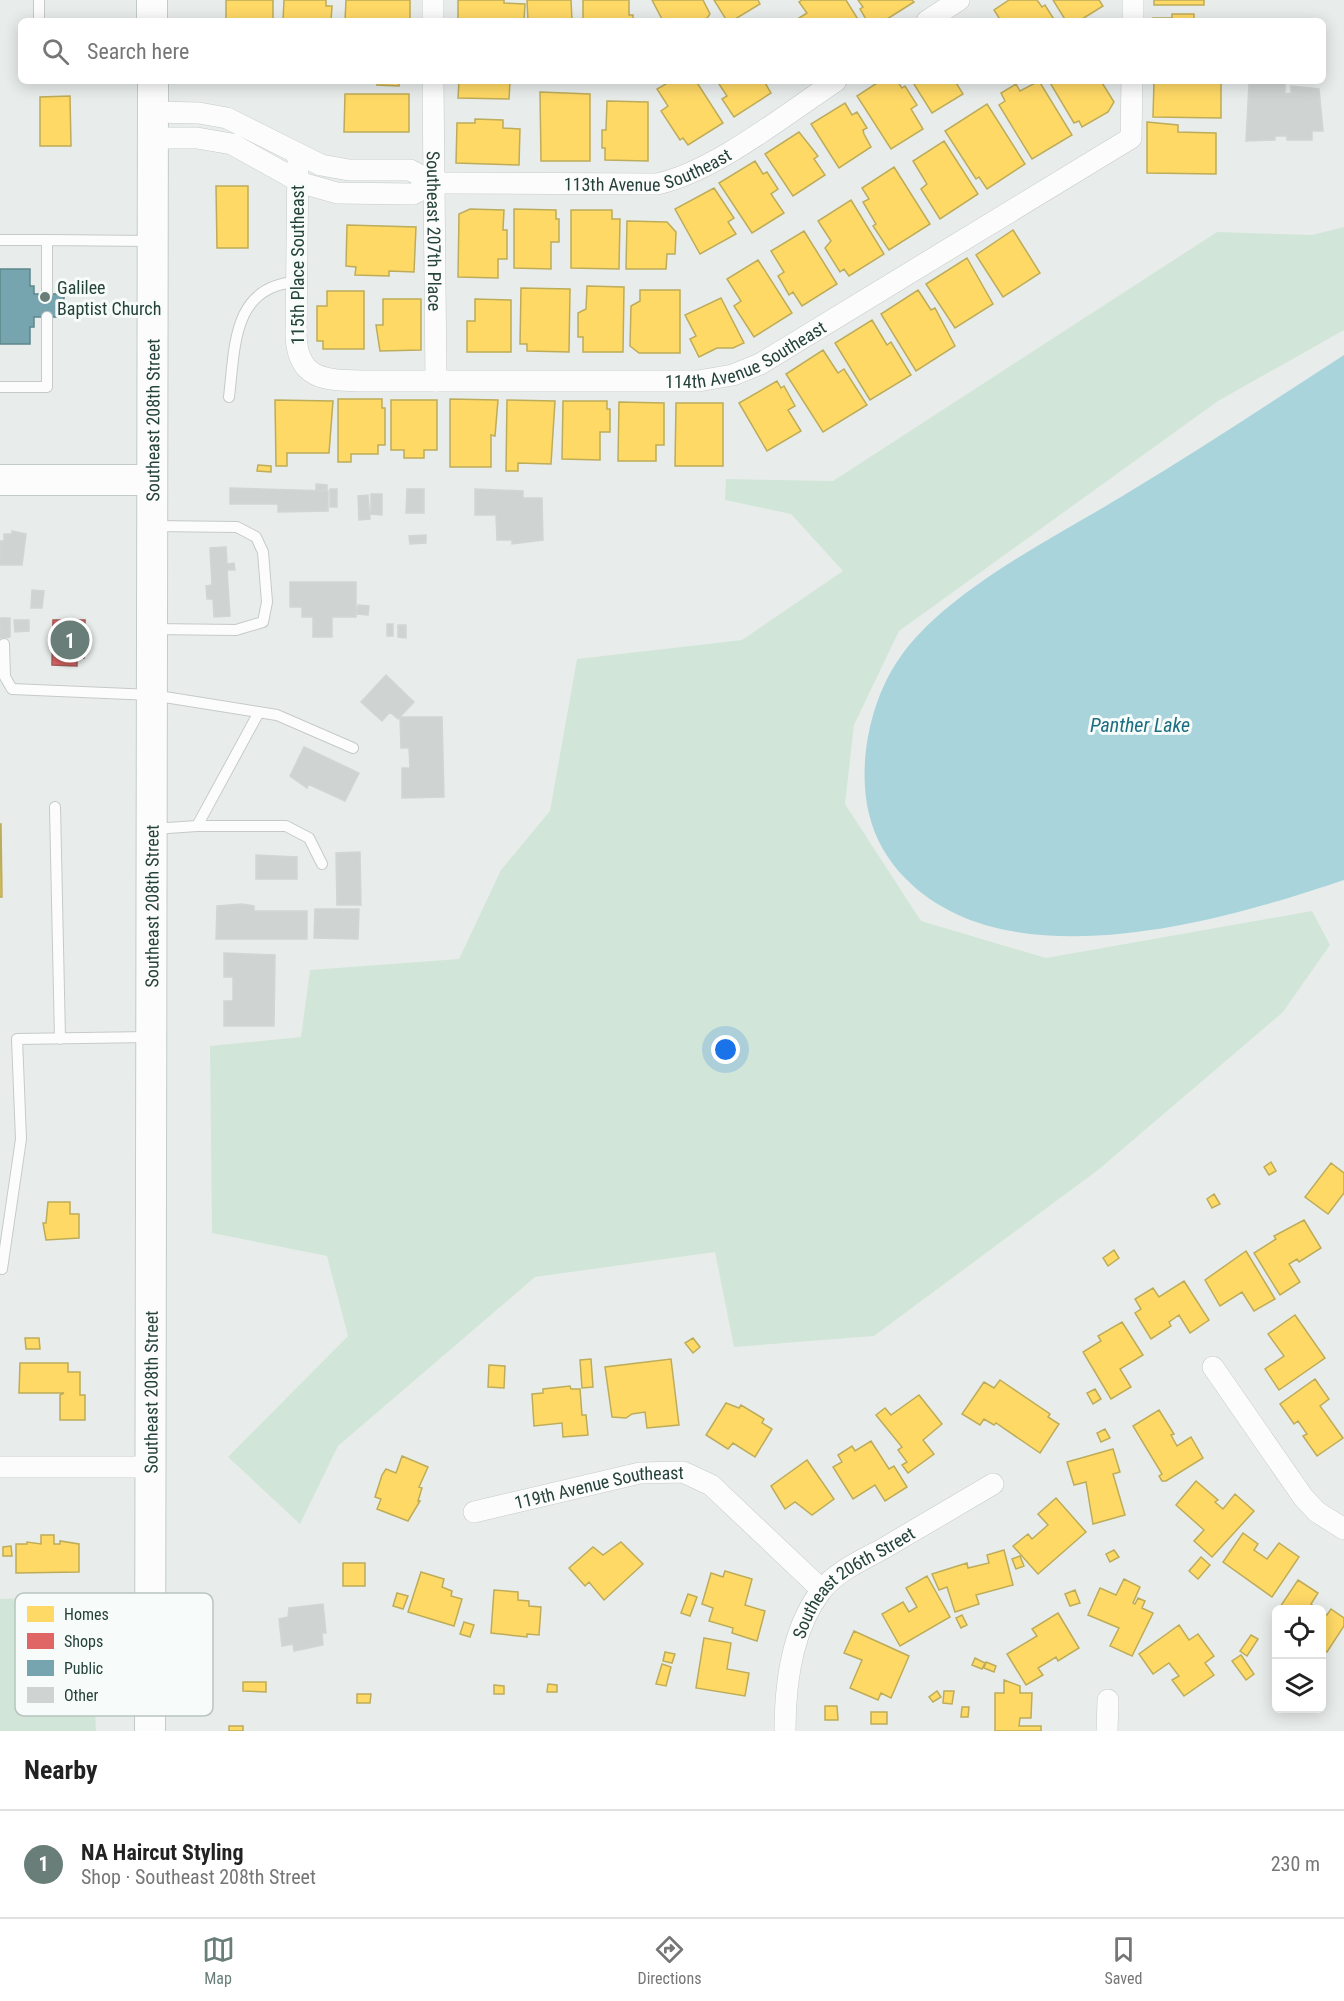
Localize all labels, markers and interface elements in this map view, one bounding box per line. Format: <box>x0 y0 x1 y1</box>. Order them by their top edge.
search box <box>18 18 1326 84</box>
icon: search <box>39 35 72 68</box>
text: Search here <box>87 39 189 64</box>
street label: 113th Avenue Southeast <box>564 143 735 195</box>
street label: Southeast 207th Place <box>423 151 446 311</box>
street label: 115th Place Southeast <box>287 185 308 345</box>
place label: Galilee Baptist Church <box>57 277 161 319</box>
marker: Galilee Baptist Church <box>38 290 52 304</box>
street label: 114th Avenue Southeast <box>665 316 829 392</box>
street label: Southeast 208th Street <box>142 339 163 501</box>
pin: 1 <box>50 618 90 662</box>
water label: Panther Lake <box>1090 713 1190 737</box>
street label: Southeast 208th Street <box>141 825 162 987</box>
your location <box>711 1035 740 1064</box>
street label: Southeast 208th Street <box>140 1311 161 1473</box>
street label: 119th Avenue Southeast <box>512 1461 684 1513</box>
street label: Southeast 206th Street <box>788 1522 918 1641</box>
legend <box>15 1593 213 1716</box>
text: Homes <box>64 1605 109 1624</box>
map controls <box>1272 1605 1326 1713</box>
button: locate <box>1272 1605 1326 1659</box>
text: Shops <box>64 1632 103 1651</box>
text: Public <box>64 1659 103 1678</box>
button: layers <box>1272 1659 1326 1713</box>
text: Other <box>64 1686 99 1705</box>
text: Nearby <box>24 1755 98 1785</box>
text: NA Haircut Styling <box>81 1840 244 1865</box>
text: 1 <box>38 1852 49 1876</box>
text: 230 m <box>1271 1852 1320 1876</box>
text: Shop · Southeast 208th Street <box>81 1865 316 1889</box>
tab: Map <box>202 1933 235 1988</box>
tab: Directions <box>638 1933 701 1988</box>
tab: Saved <box>1104 1933 1142 1988</box>

